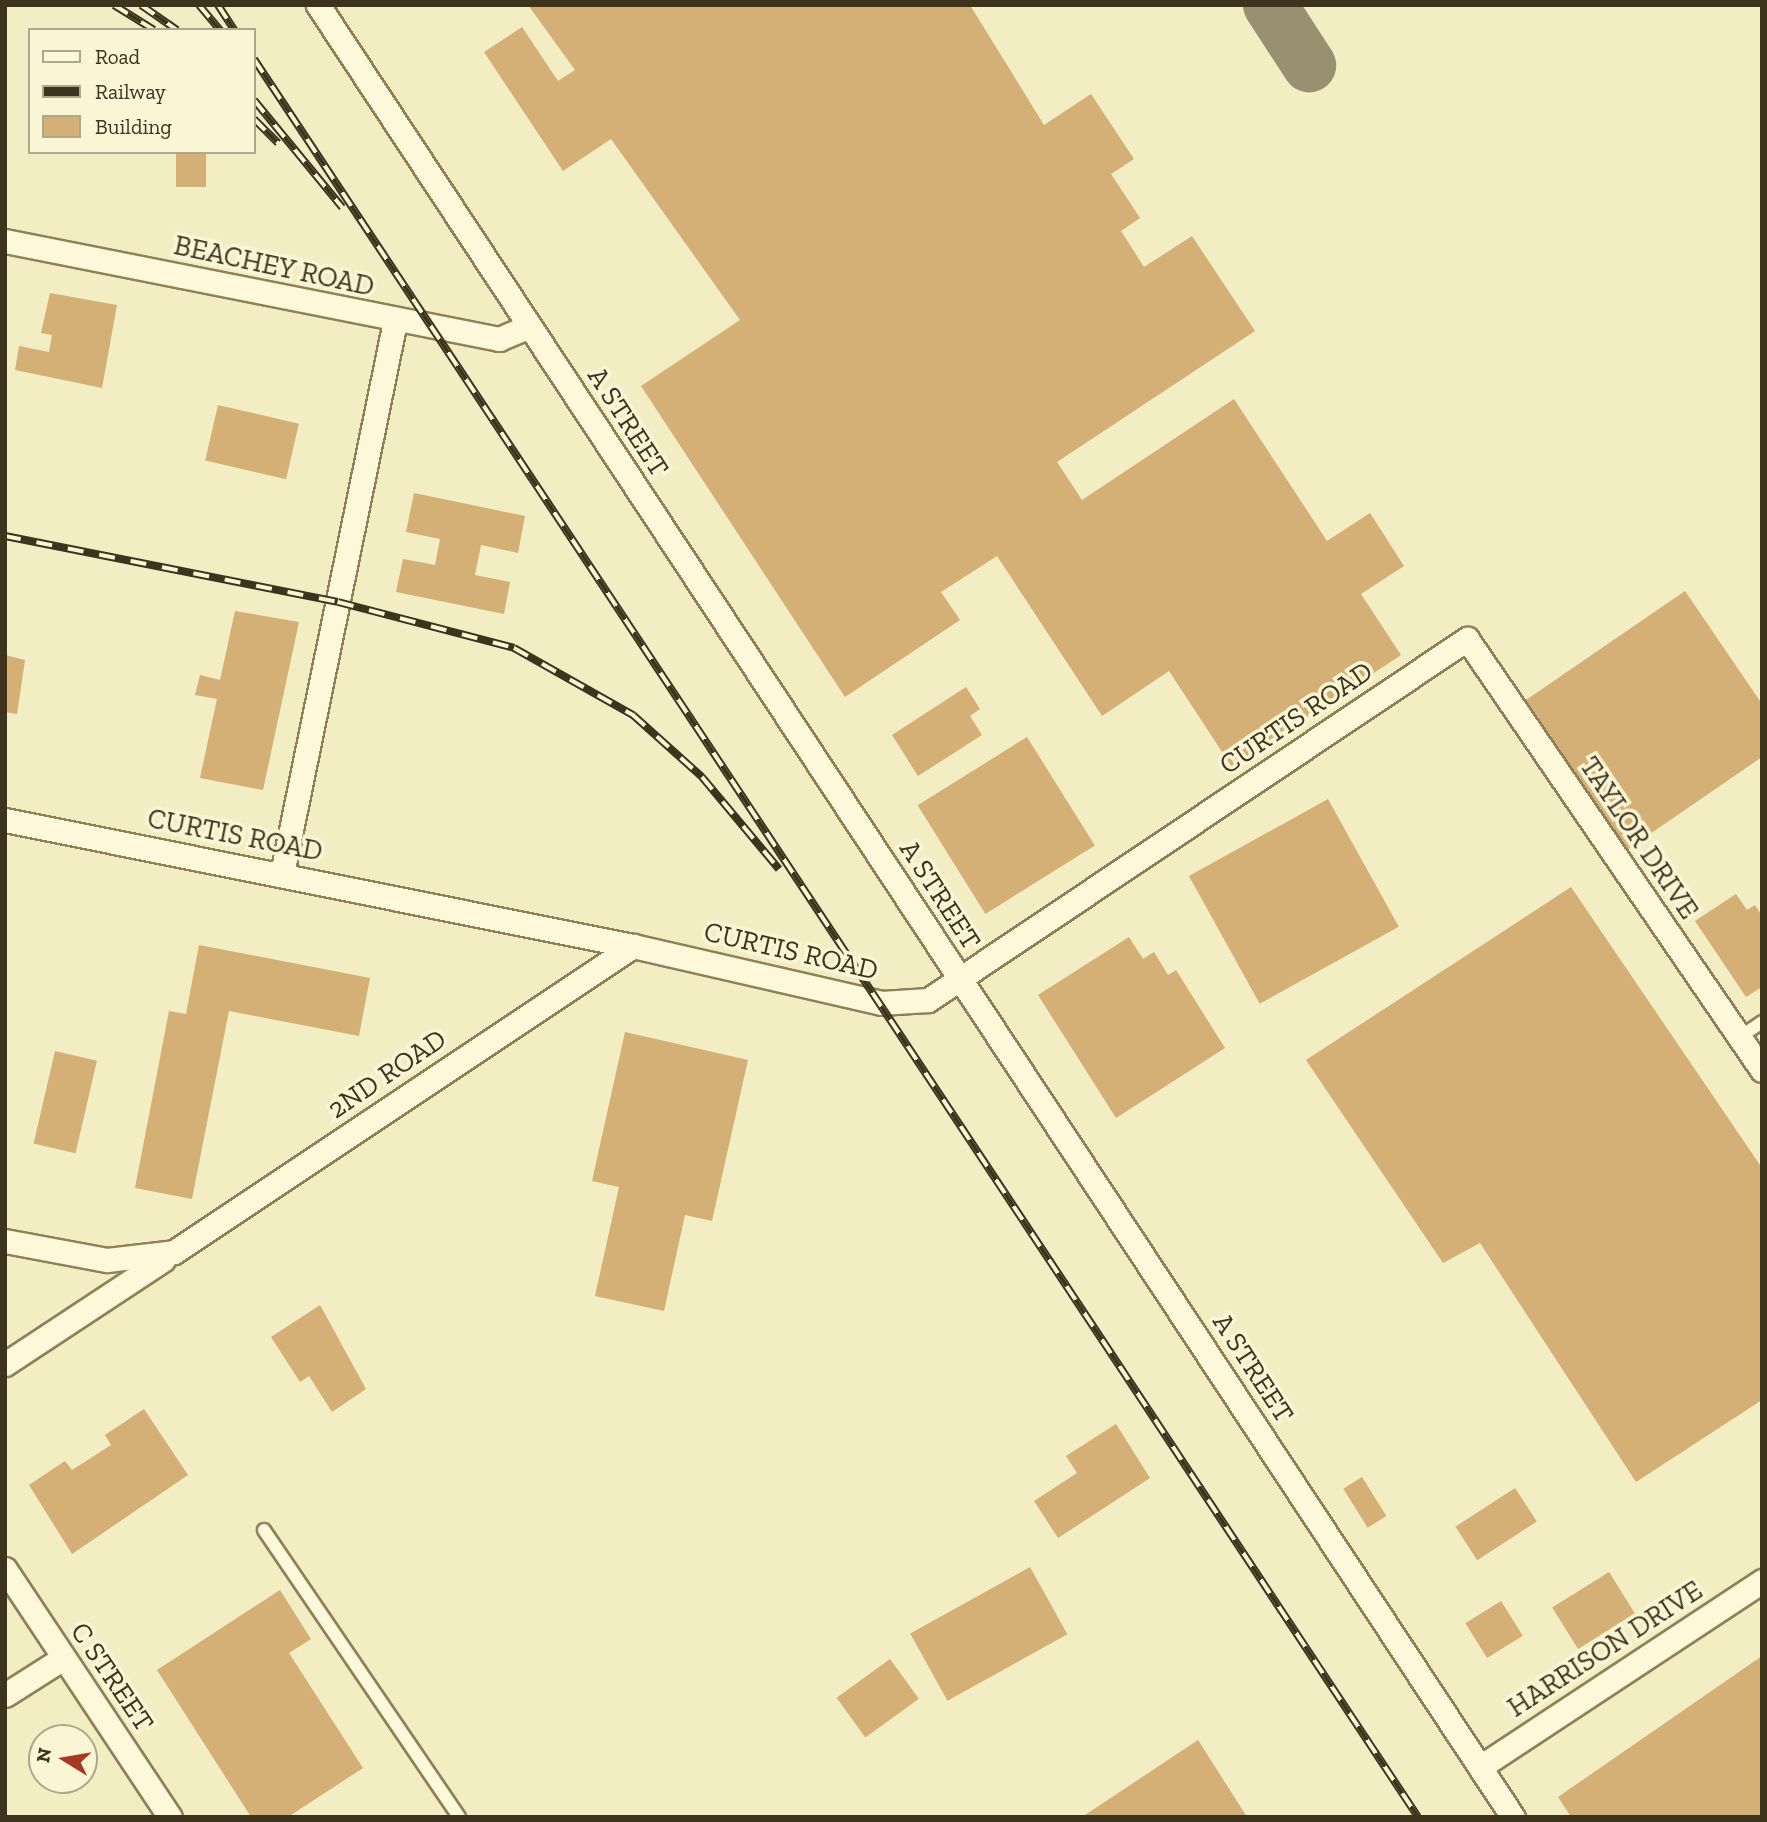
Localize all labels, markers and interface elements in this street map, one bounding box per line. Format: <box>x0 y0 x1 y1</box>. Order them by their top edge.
legend <box>28 28 256 154</box>
text: Road <box>95 44 140 69</box>
text: Railway <box>95 79 166 104</box>
text: Building <box>95 114 172 139</box>
street label: BEACHEY ROAD <box>170 228 378 304</box>
street label: A STREET <box>580 361 676 483</box>
street label: CURTIS ROAD <box>1213 654 1379 782</box>
street label: TAYLOR DRIVE <box>1572 751 1706 925</box>
street label: CURTIS ROAD <box>145 802 325 868</box>
street label: A STREET <box>892 834 988 956</box>
street label: CURTIS ROAD <box>701 915 881 987</box>
street label: 2ND ROAD <box>321 1022 453 1126</box>
street label: A STREET <box>1205 1307 1301 1429</box>
street label: HARRISON DRIVE <box>1501 1574 1709 1724</box>
street label: C STREET <box>63 1616 161 1738</box>
north arrow <box>28 1724 98 1794</box>
text: N <box>31 1746 57 1765</box>

